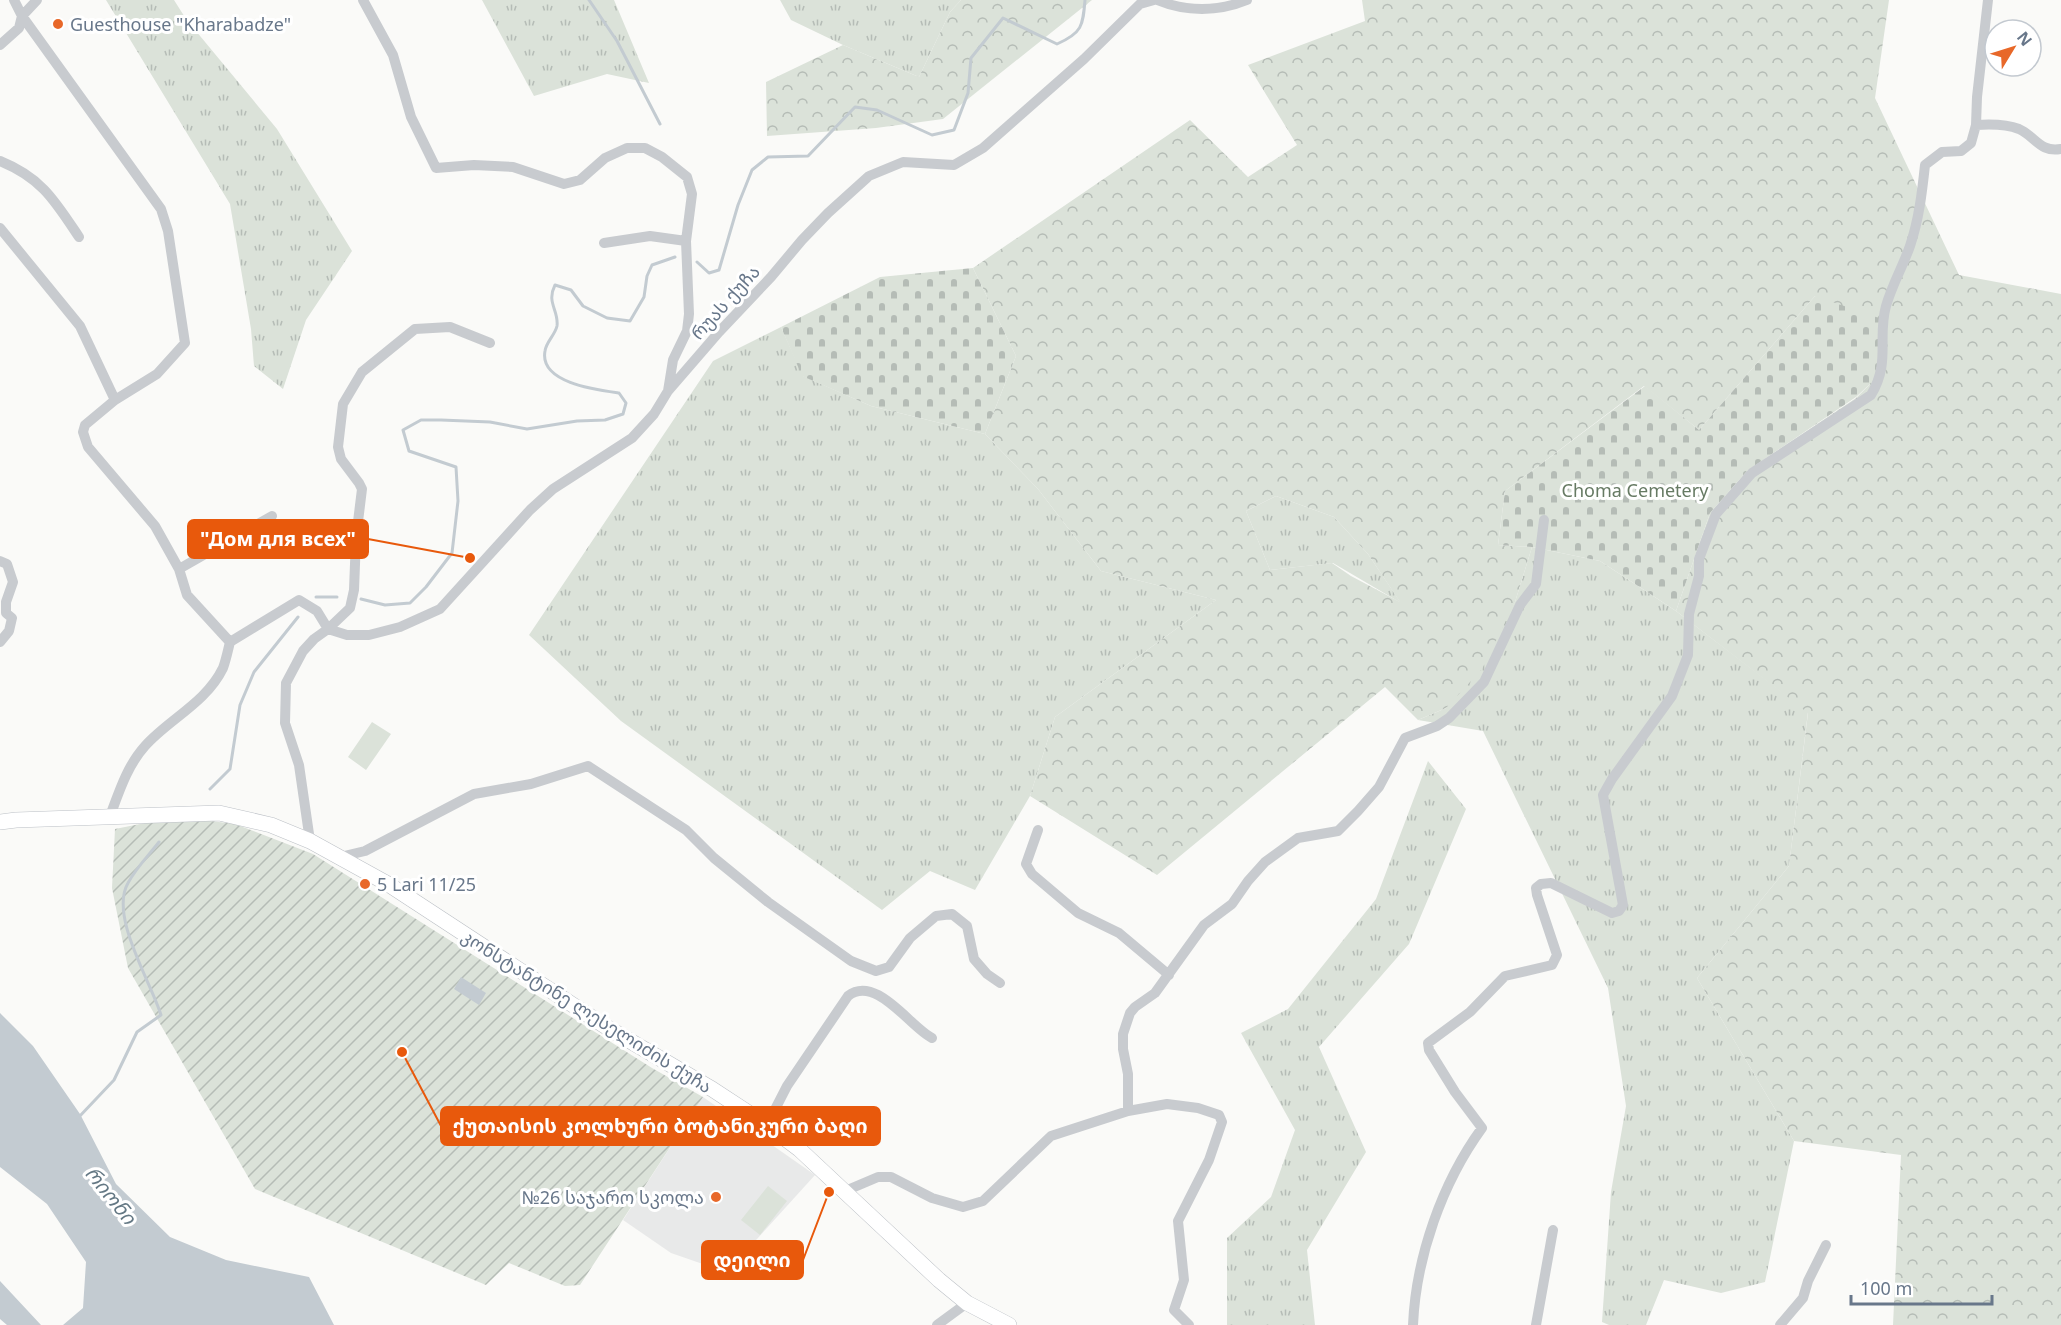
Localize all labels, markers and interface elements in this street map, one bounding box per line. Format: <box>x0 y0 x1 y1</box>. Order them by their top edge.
place label: Guesthouse "Kharabadze" <box>70 12 291 36</box>
marker: Guesthouse "Kharabadze" <box>51 17 65 31</box>
north arrow <box>1983 18 2043 78</box>
text: N <box>2012 27 2037 51</box>
street label: რუას ქუჩა <box>685 260 765 344</box>
park label: Choma Cemetery <box>1562 478 1709 502</box>
callout: "Дом для всех" <box>188 520 368 558</box>
text: "Дом для всех" <box>200 525 356 552</box>
place label: 5 Lari 11/25 <box>377 872 476 896</box>
marker: 5 Lari 11/25 <box>358 877 372 891</box>
street label: კონსტანტინე ლესელიძის ქუჩა <box>457 924 717 1098</box>
callout: ქუთაისის კოლხური ბოტანიკური ბაღი <box>441 1107 880 1145</box>
text: ქუთაისის კოლხური ბოტანიკური ბაღი <box>452 1112 868 1139</box>
water label: რიონი <box>79 1160 144 1231</box>
place label: №26 საჯარო სკოლა <box>521 1185 704 1209</box>
marker: №26 საჯარო სკოლა <box>709 1190 723 1204</box>
callout: დეილი <box>702 1241 803 1279</box>
text: დეილი <box>713 1246 791 1273</box>
scale bar <box>1851 1268 1992 1306</box>
text: 100 m <box>1860 1276 1912 1300</box>

